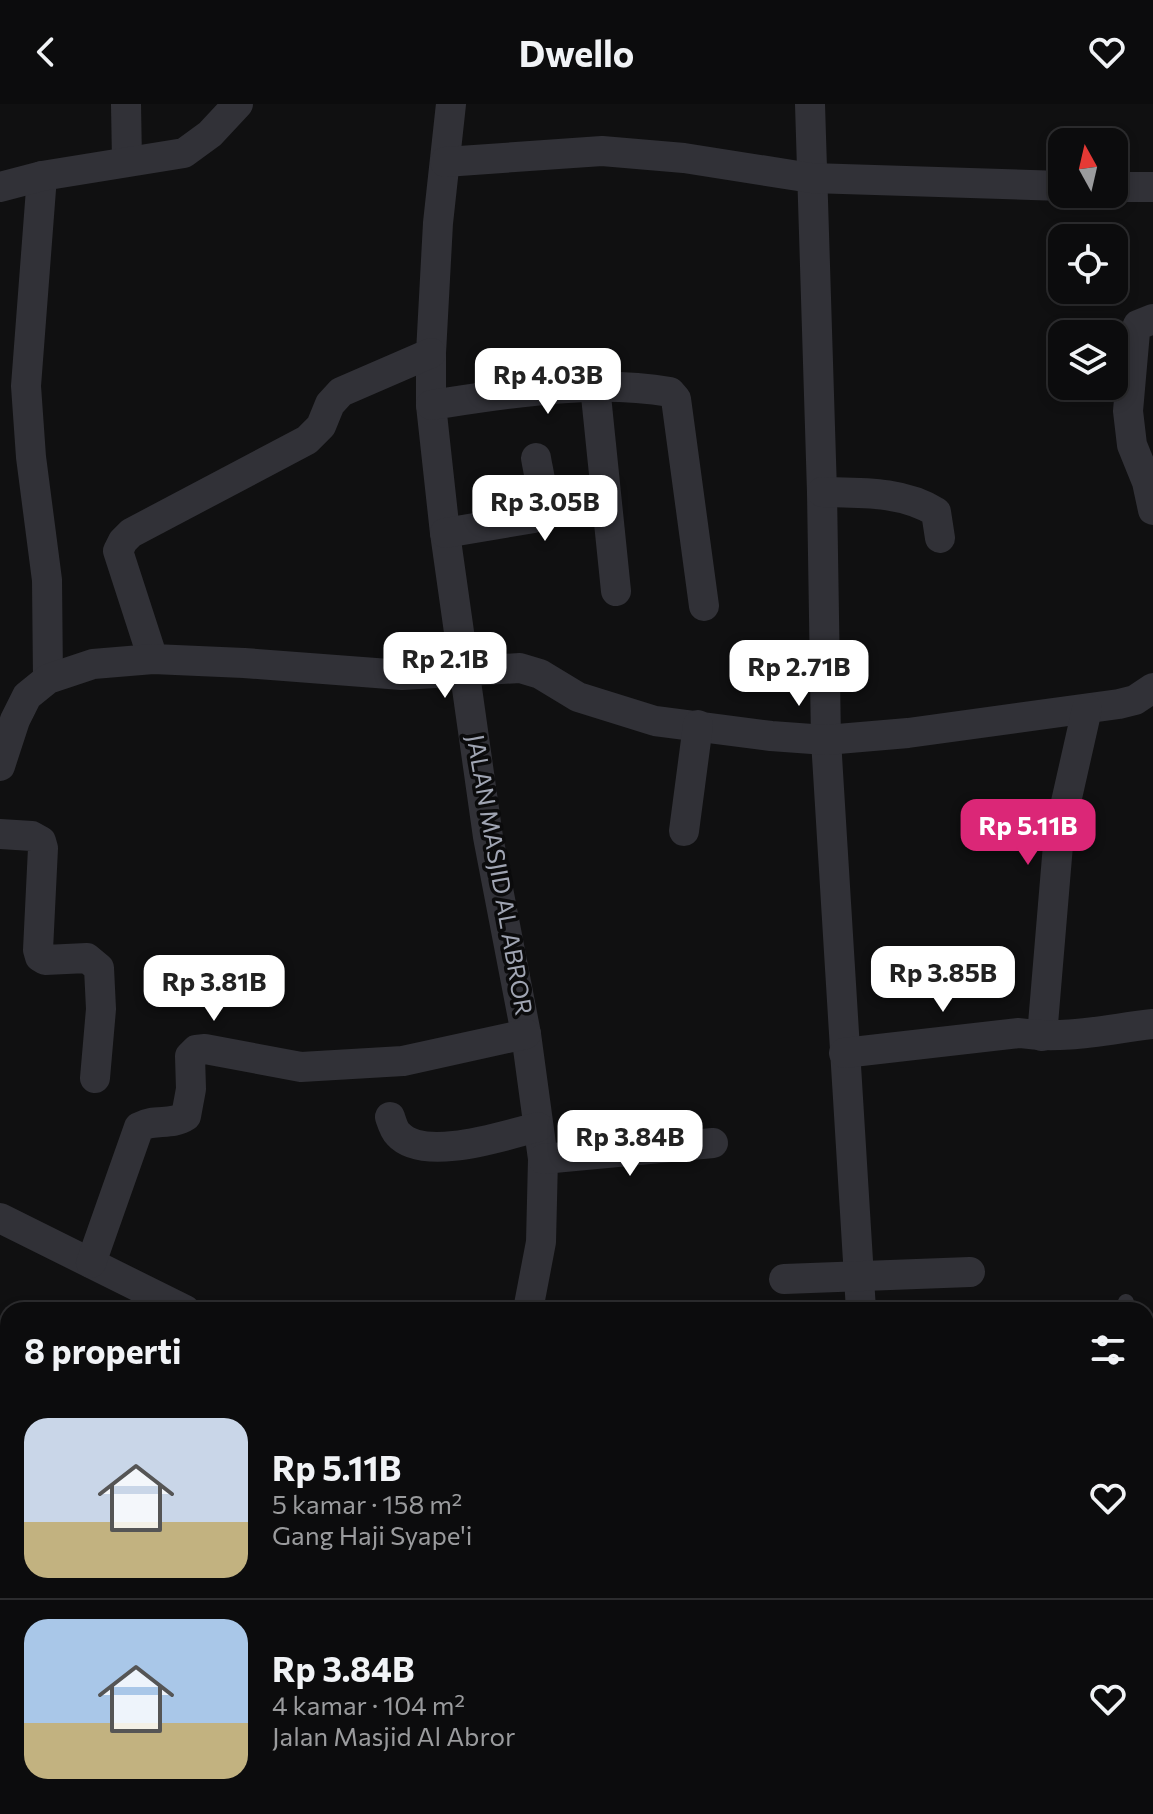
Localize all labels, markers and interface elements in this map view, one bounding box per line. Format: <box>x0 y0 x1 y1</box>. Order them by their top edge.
icon: back <box>24 30 68 74</box>
text: Dwello <box>519 30 634 74</box>
icon: heart <box>1085 30 1129 74</box>
north arrow <box>1048 128 1128 208</box>
map controls <box>1048 128 1128 400</box>
button: locate <box>1048 224 1128 304</box>
button: layers <box>1048 320 1128 400</box>
pin: Rp 4.03B <box>465 348 631 416</box>
text: Rp 4.03B <box>493 358 603 389</box>
pin: Rp 3.05B <box>462 475 628 543</box>
text: Rp 3.05B <box>490 485 600 516</box>
pin: Rp 2.1B <box>371 632 519 700</box>
pin: Rp 2.71B <box>716 640 882 708</box>
text: Rp 2.1B <box>401 642 489 673</box>
text: Rp 2.71B <box>747 650 851 681</box>
street label: JALAN MASJID AL ABROR <box>461 732 539 1017</box>
pin: Rp 5.11B <box>945 799 1111 867</box>
text: Rp 5.11B <box>979 809 1077 840</box>
pin: Rp 3.85B <box>860 946 1026 1014</box>
pin: Rp 3.81B <box>131 955 297 1023</box>
text: Rp 3.85B <box>889 956 997 987</box>
text: Rp 3.81B <box>162 965 266 996</box>
pin: Rp 3.84B <box>547 1110 713 1178</box>
text: Rp 3.84B <box>576 1120 684 1151</box>
icon: filters <box>1086 1328 1130 1372</box>
text: 8 properti <box>24 1329 181 1371</box>
text: Rp 5.11B <box>272 1446 401 1488</box>
icon: home <box>88 1450 184 1546</box>
icon: heart <box>1086 1476 1130 1520</box>
text: 5 kamar · 158 m² <box>272 1488 462 1519</box>
text: Gang Haji Syape'i <box>272 1519 472 1550</box>
text: Rp 3.84B <box>272 1647 414 1689</box>
icon: home <box>88 1651 184 1747</box>
icon: heart <box>1086 1677 1130 1721</box>
text: 4 kamar · 104 m² <box>272 1689 465 1720</box>
text: Jalan Masjid Al Abror <box>272 1720 515 1751</box>

